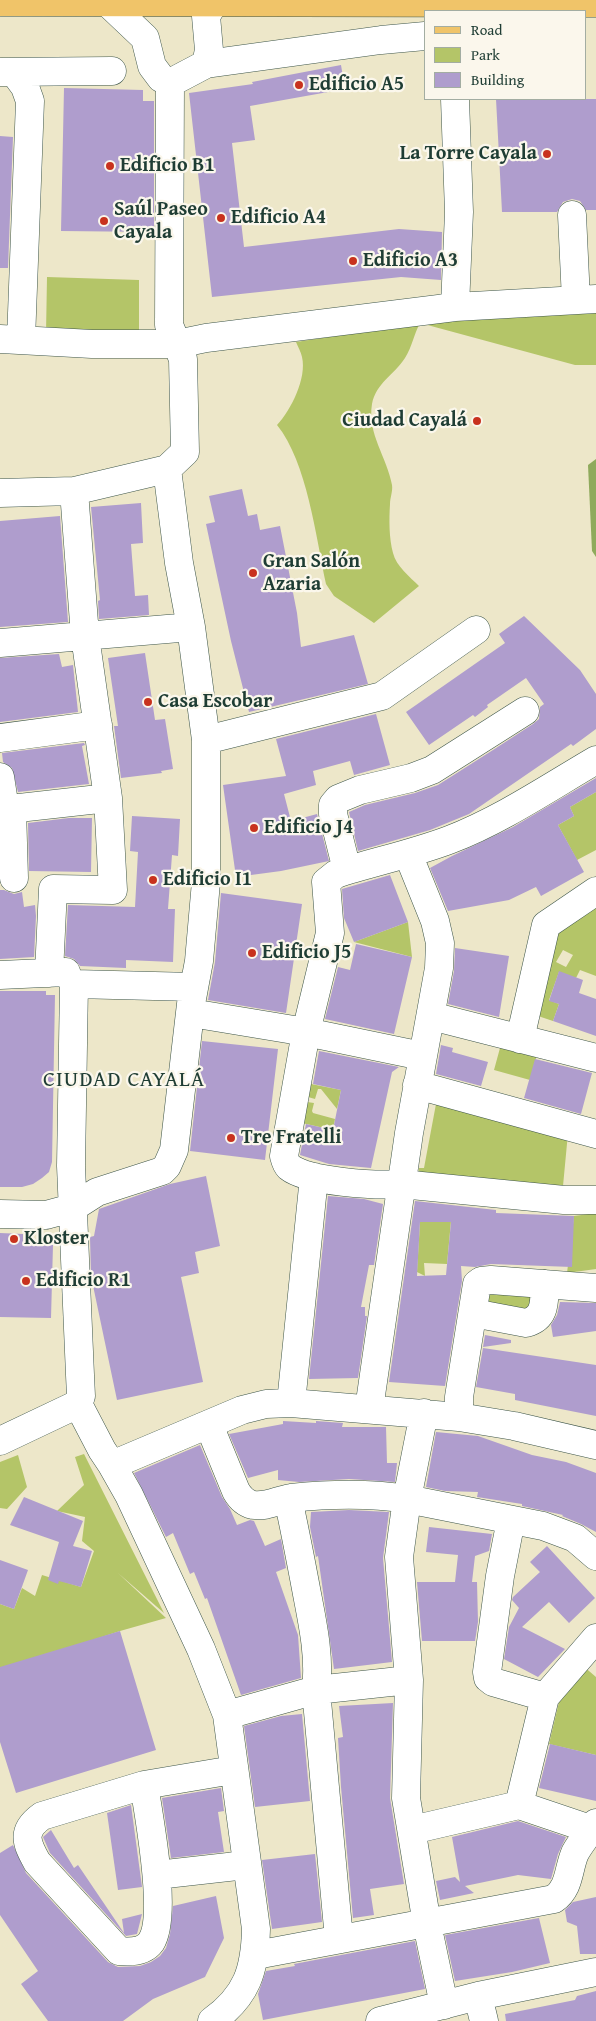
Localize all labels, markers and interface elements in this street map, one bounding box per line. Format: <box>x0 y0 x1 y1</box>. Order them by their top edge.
legend <box>424 10 586 100</box>
text: Road <box>471 19 502 40</box>
text: Park <box>471 44 500 65</box>
text: Building <box>471 69 524 90</box>
place label: Edificio A5 <box>309 73 404 97</box>
marker: Edificio A5 <box>293 79 305 91</box>
place label: La Torre Cayala <box>400 142 537 166</box>
marker: La Torre Cayala <box>541 148 553 160</box>
place label: Edificio B1 <box>120 154 215 178</box>
marker: Edificio B1 <box>104 160 116 172</box>
place label: Saúl Paseo Cayala <box>114 198 208 245</box>
place label: Edificio A4 <box>231 206 326 230</box>
marker: Edificio A4 <box>215 212 227 224</box>
marker: Saúl Paseo Cayala <box>98 215 110 227</box>
place label: Edificio A3 <box>363 249 458 273</box>
marker: Edificio A3 <box>347 255 359 267</box>
place label: Ciudad Cayalá <box>342 409 467 433</box>
marker: Ciudad Cayalá <box>471 415 483 427</box>
place label: Gran Salón Azaria <box>263 550 360 597</box>
marker: Gran Salón Azaria <box>247 567 259 579</box>
place label: Casa Escobar <box>158 690 272 714</box>
marker: Casa Escobar <box>142 696 154 708</box>
place label: Edificio J4 <box>264 816 353 840</box>
marker: Edificio J4 <box>248 822 260 834</box>
place label: Edificio I1 <box>163 868 252 892</box>
marker: Edificio I1 <box>147 874 159 886</box>
place label: Edificio J5 <box>262 941 351 965</box>
marker: Edificio J5 <box>246 947 258 959</box>
district label: CIUDAD CAYALÁ <box>41 1067 207 1093</box>
place label: Tre Fratelli <box>241 1126 341 1150</box>
marker: Tre Fratelli <box>225 1132 237 1144</box>
place label: Kloster <box>24 1227 89 1251</box>
marker: Kloster <box>8 1233 20 1245</box>
place label: Edificio R1 <box>36 1269 131 1293</box>
marker: Edificio R1 <box>20 1275 32 1287</box>

